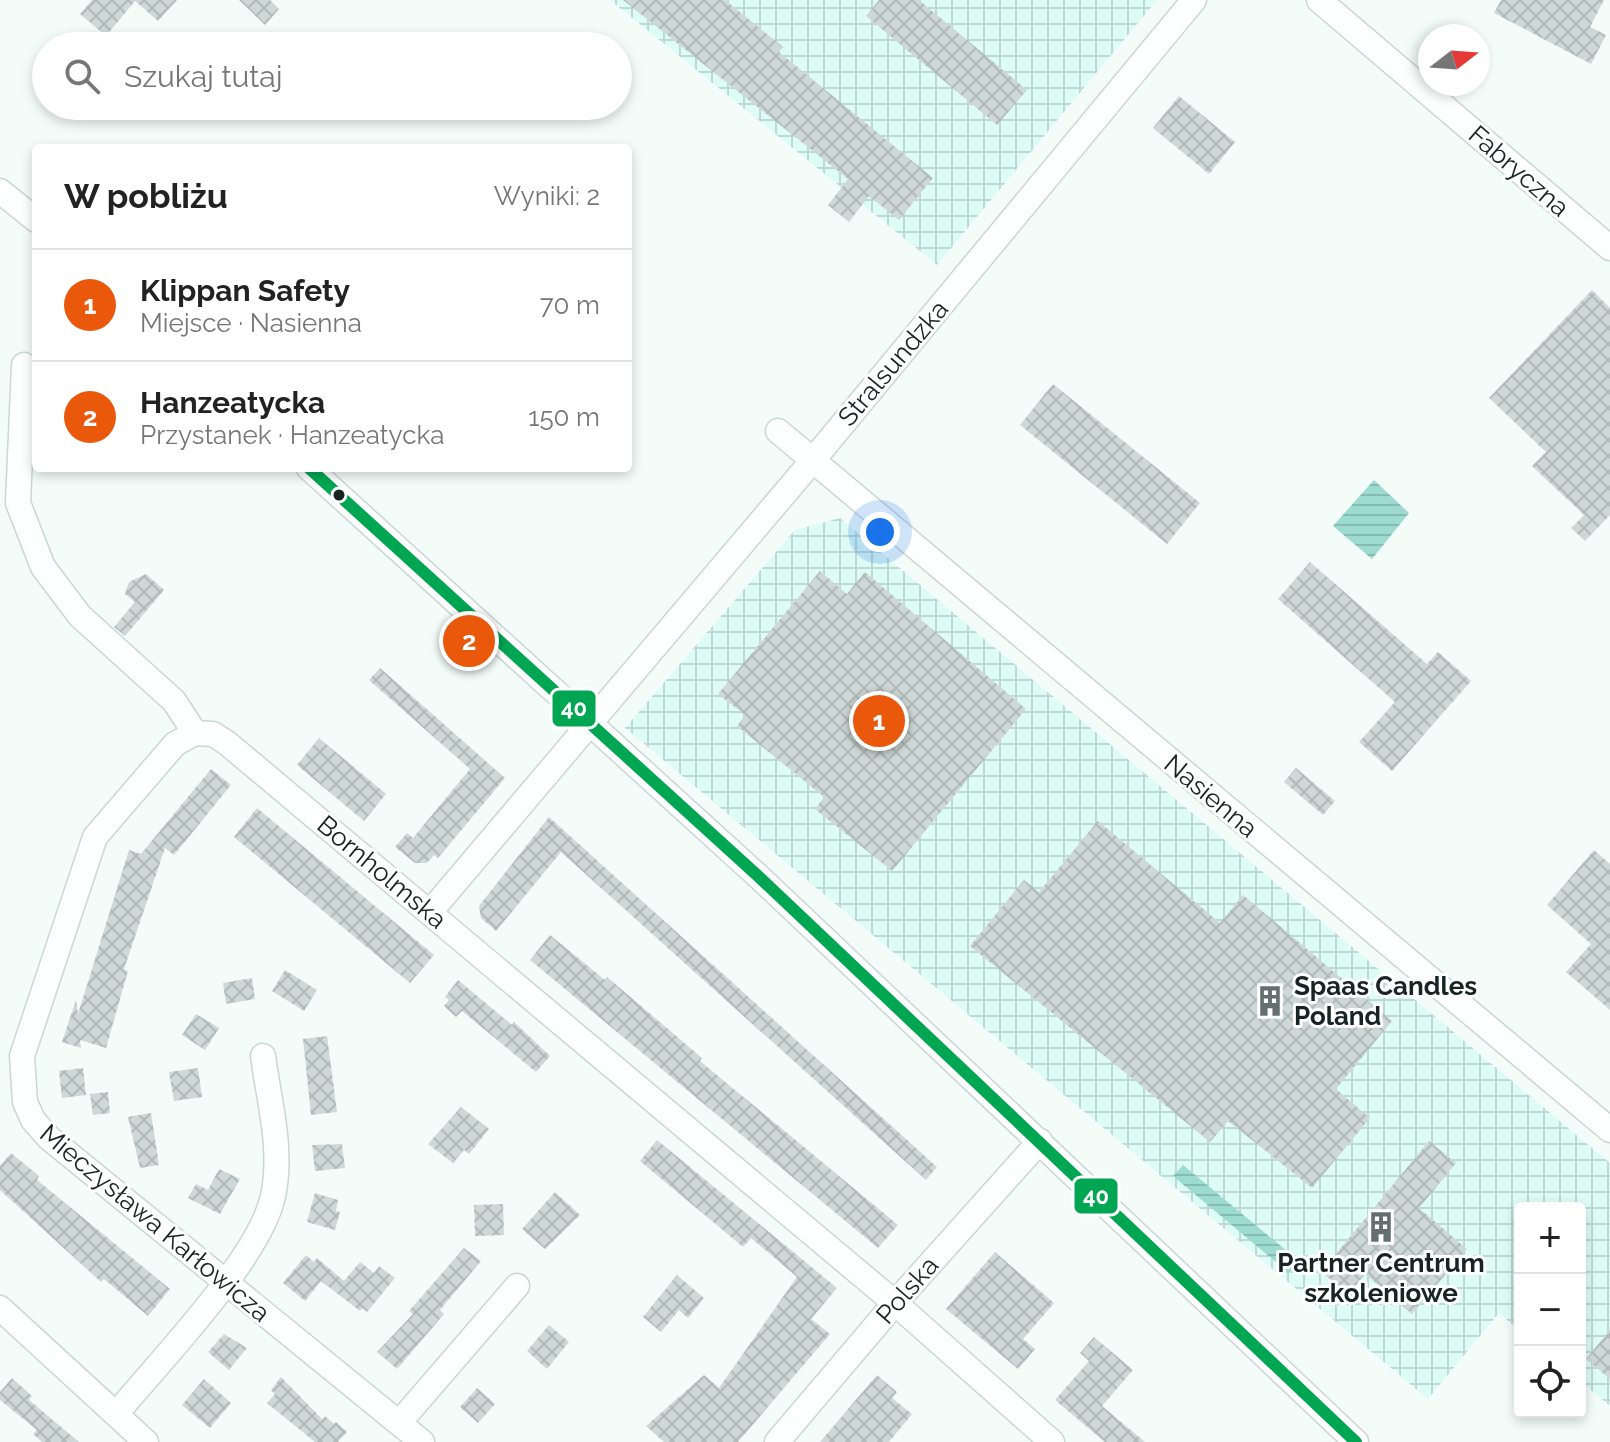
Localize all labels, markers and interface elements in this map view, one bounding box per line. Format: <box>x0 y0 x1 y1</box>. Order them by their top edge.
north arrow <box>1418 24 1490 96</box>
search box <box>32 32 632 120</box>
icon: search <box>60 54 104 98</box>
text: Szukaj tutaj <box>124 59 282 94</box>
street label: Fabryczna <box>1463 119 1575 223</box>
text: W pobliżu <box>64 176 228 216</box>
text: Wyniki: 2 <box>494 181 600 211</box>
text: Klippan Safety <box>140 273 350 308</box>
text: 1 <box>84 290 96 320</box>
text: 70 m <box>540 290 600 320</box>
street label: Stralsundzka <box>832 294 954 432</box>
text: Miejsce · Nasienna <box>140 308 362 338</box>
text: Hanzeatycka <box>140 385 325 420</box>
text: 2 <box>83 402 97 432</box>
text: 150 m <box>528 402 600 432</box>
text: Przystanek · Hanzeatycka <box>140 420 444 450</box>
unlabelled marker <box>331 487 347 503</box>
your location <box>860 512 900 552</box>
pin: 2 <box>443 611 495 671</box>
line badge: 40 <box>551 689 597 728</box>
pin: 1 <box>853 691 905 751</box>
text: 40 <box>561 695 587 721</box>
street label: Nasienna <box>1158 748 1264 844</box>
street label: Bornholmska <box>311 809 453 935</box>
place label: Spaas Candles Poland <box>1294 971 1477 1031</box>
building icon: Spaas Candles Poland <box>1253 984 1287 1018</box>
street label: Mieczysława Karłowicza <box>34 1118 276 1328</box>
line badge: 40 <box>1073 1177 1119 1215</box>
text: 40 <box>1083 1183 1109 1209</box>
map controls <box>1514 1202 1586 1418</box>
button: + <box>1514 1202 1586 1274</box>
building icon: Partner Centrum szkoleniowe <box>1364 1210 1398 1244</box>
place label: Partner Centrum szkoleniowe <box>1277 1248 1485 1308</box>
street label: Polska <box>870 1250 944 1330</box>
button: − <box>1514 1274 1586 1346</box>
button: locate <box>1514 1346 1586 1418</box>

